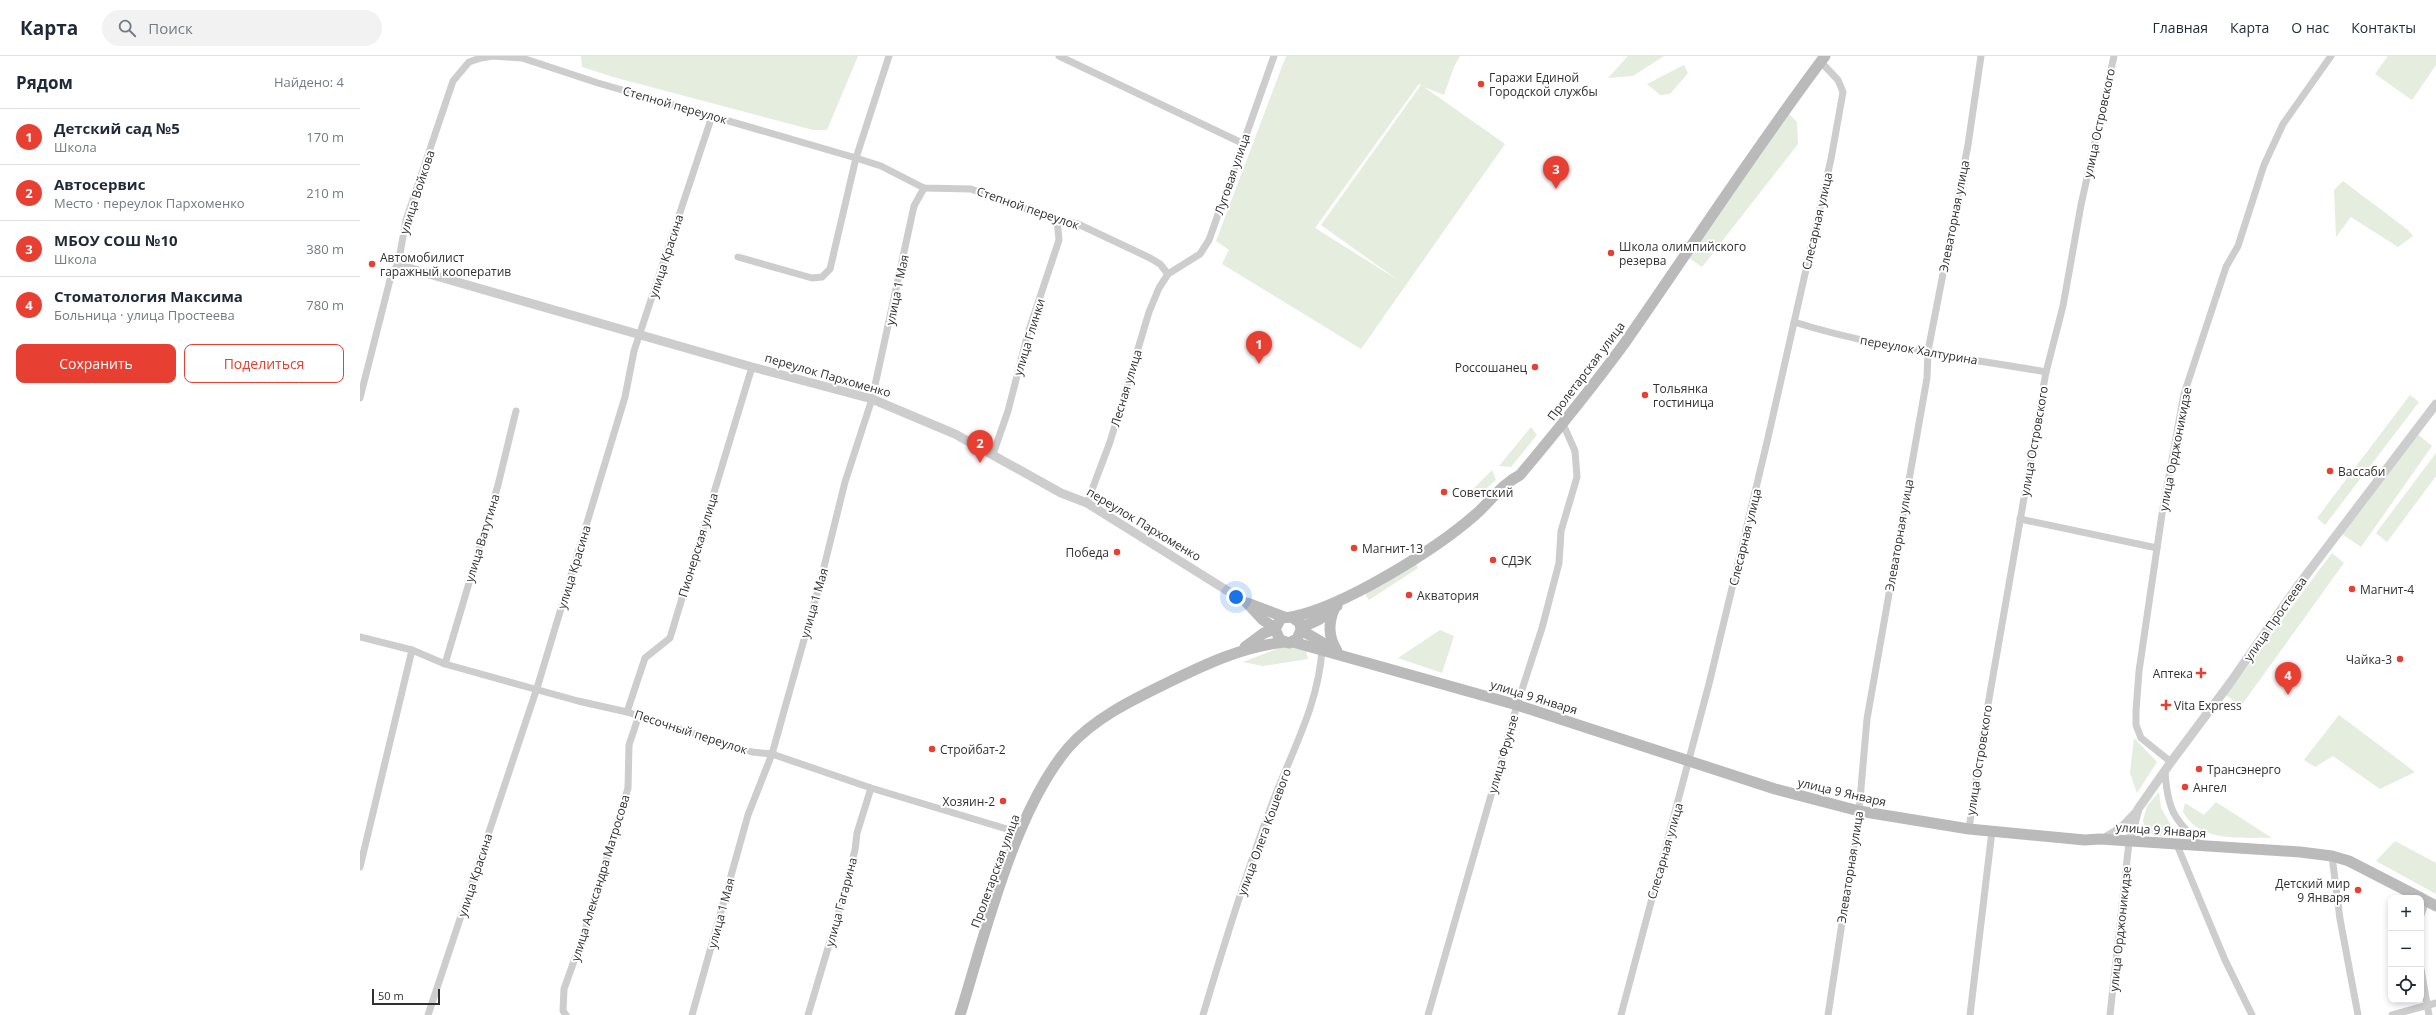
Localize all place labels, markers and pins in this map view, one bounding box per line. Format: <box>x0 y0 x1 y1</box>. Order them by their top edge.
place label: Гаражи Единой Городской службы <box>1489 69 1598 100</box>
marker: Гаражи Единой Городской службы <box>1476 79 1486 89</box>
pin: 3 <box>1543 156 1569 189</box>
place label: Школа олимпийского резерва <box>1619 238 1746 269</box>
marker: Школа олимпийского резерва <box>1606 248 1616 258</box>
place label: Автомобилист гаражный кооператив <box>380 249 511 280</box>
marker: Автомобилист гаражный кооператив <box>367 259 377 269</box>
pin: 1 <box>1246 331 1272 364</box>
place label: Россошанец <box>1455 359 1527 376</box>
marker: Россошанец <box>1530 362 1540 372</box>
place label: Тольянка гостиница <box>1653 380 1714 411</box>
marker: Тольянка гостиница <box>1640 390 1650 400</box>
pin: 2 <box>967 430 993 463</box>
place label: Вассаби <box>2338 463 2385 480</box>
marker: Вассаби <box>2325 466 2335 476</box>
place label: Советский <box>1452 484 1513 501</box>
marker: Советский <box>1439 487 1449 497</box>
place label: Магнит-13 <box>1362 540 1423 557</box>
marker: Магнит-13 <box>1349 543 1359 553</box>
place label: Победа <box>1066 544 1109 561</box>
marker: Победа <box>1112 547 1122 557</box>
place label: СДЭК <box>1501 552 1532 569</box>
marker: СДЭК <box>1488 555 1498 565</box>
place label: Магнит-4 <box>2360 581 2414 598</box>
marker: Магнит-4 <box>2347 584 2357 594</box>
place label: Акватория <box>1417 587 1479 604</box>
marker: Акватория <box>1404 590 1414 600</box>
place label: Чайка-3 <box>2346 651 2392 668</box>
marker: Чайка-3 <box>2395 654 2405 664</box>
pin: 4 <box>2275 662 2301 695</box>
place label: Аптека <box>2153 665 2193 682</box>
marker: Аптека <box>2196 668 2206 678</box>
place label: Vita Express <box>2174 697 2242 714</box>
marker: Vita Express <box>2161 700 2171 710</box>
place label: Стройбат-2 <box>940 741 1006 758</box>
marker: Стройбат-2 <box>927 744 937 754</box>
place label: Трансэнерго <box>2207 761 2281 778</box>
marker: Трансэнерго <box>2194 764 2204 774</box>
place label: Ангел <box>2193 779 2227 796</box>
marker: Ангел <box>2180 782 2190 792</box>
place label: Хозяин-2 <box>942 793 995 810</box>
marker: Хозяин-2 <box>998 796 1008 806</box>
place label: Детский мир 9 Января <box>2275 875 2350 906</box>
marker: Детский мир 9 Января <box>2353 885 2363 895</box>

